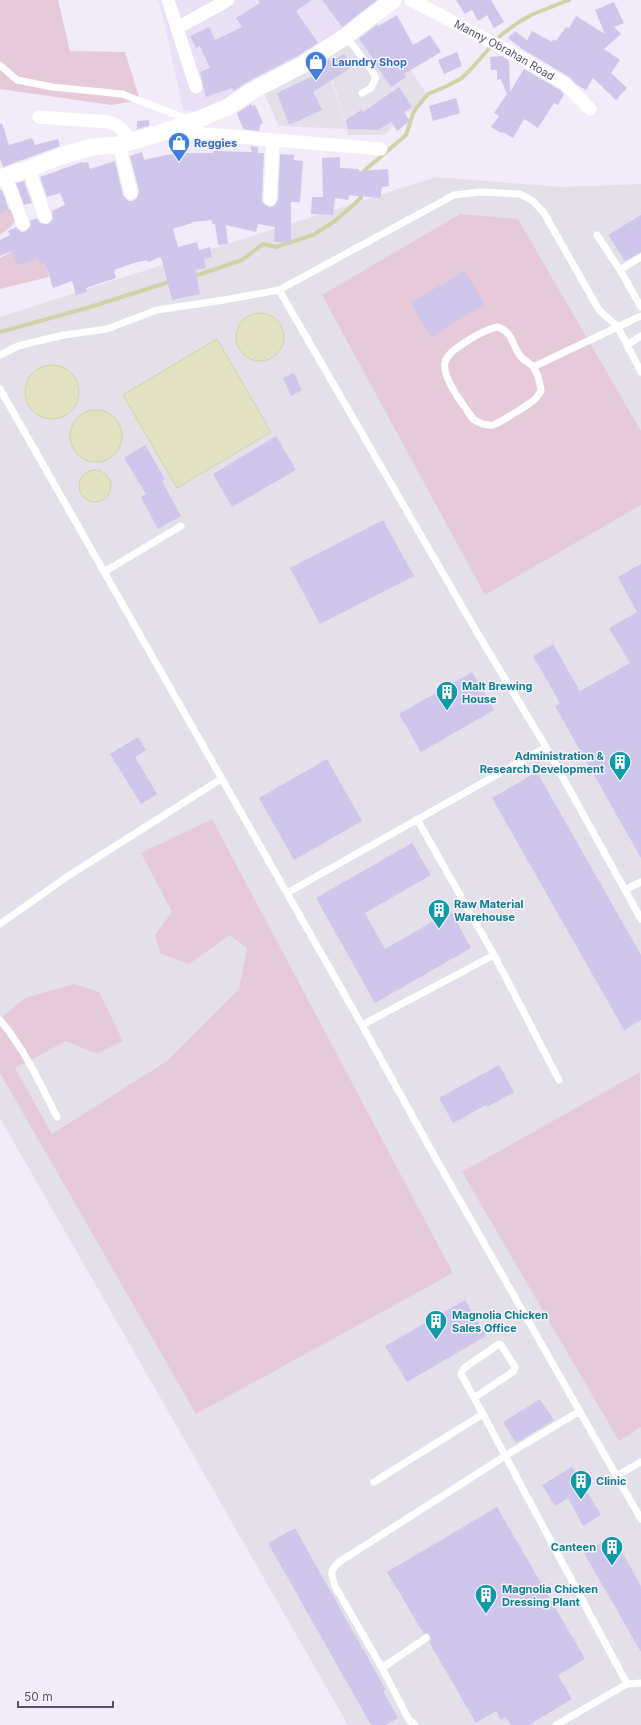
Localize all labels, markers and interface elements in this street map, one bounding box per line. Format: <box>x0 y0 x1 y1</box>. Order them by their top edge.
street label: Manny Obrahan Road <box>452 17 557 83</box>
shop icon: Laundry Shop <box>303 49 329 82</box>
place label: Laundry Shop <box>332 55 407 69</box>
shop icon: Reggies <box>166 130 192 163</box>
place label: Reggies <box>194 136 237 150</box>
building icon: Malt Brewing House <box>434 679 460 712</box>
place label: Malt Brewing House <box>462 679 532 706</box>
place label: Administration & Research Development <box>480 749 605 776</box>
building icon: Administration & Research Development <box>607 749 633 782</box>
building icon: Raw Material Warehouse <box>426 897 452 930</box>
place label: Raw Material Warehouse <box>454 897 524 924</box>
building icon: Magnolia Chicken Sales Office <box>423 1308 449 1341</box>
place label: Magnolia Chicken Sales Office <box>452 1308 548 1335</box>
building icon: Clinic <box>568 1468 594 1501</box>
place label: Clinic <box>596 1474 627 1488</box>
building icon: Canteen <box>599 1534 625 1567</box>
place label: Canteen <box>551 1540 596 1554</box>
building icon: Magnolia Chicken Dressing Plant <box>473 1582 499 1615</box>
place label: Magnolia Chicken Dressing Plant <box>502 1582 598 1609</box>
scale bar <box>18 1683 113 1709</box>
text: 50 m <box>24 1689 53 1704</box>

